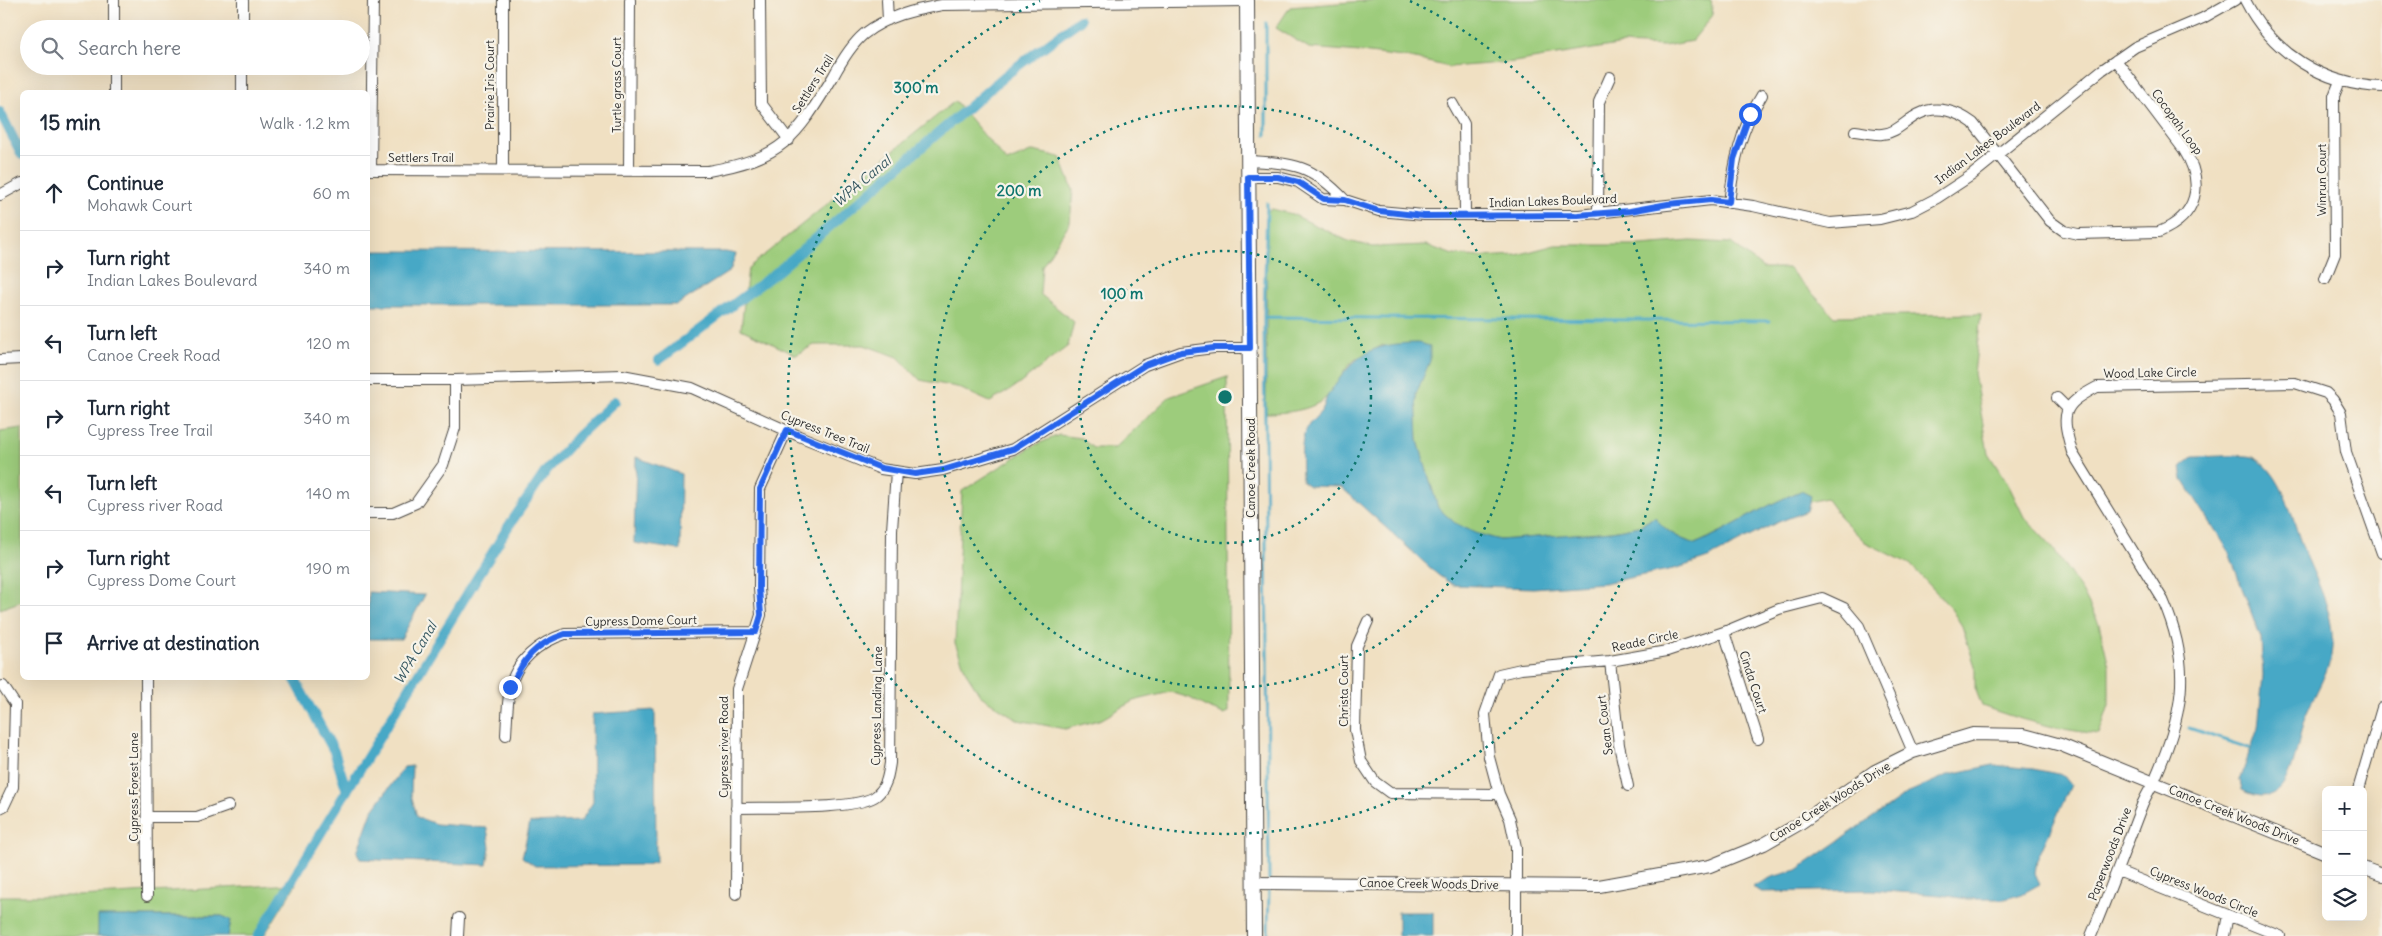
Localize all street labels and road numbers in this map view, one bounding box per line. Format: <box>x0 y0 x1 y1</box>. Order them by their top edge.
street label: Turtle grass Court <box>609 37 624 133</box>
street label: Prairie Iris Court <box>482 40 497 130</box>
street label: Settlers Trail <box>789 52 836 116</box>
street label: Cocopah Loop <box>2149 86 2206 158</box>
street label: Indian Lakes Boulevard <box>1932 98 2043 187</box>
street label: Winrun Court <box>2314 144 2329 216</box>
street label: Settlers Trail <box>388 150 454 165</box>
street label: Indian Lakes Boulevard <box>1489 191 1617 210</box>
street label: Wood Lake Circle <box>2103 364 2197 381</box>
street label: Cypress Tree Trail <box>779 407 872 456</box>
street label: Canoe Creek Road <box>1243 418 1258 518</box>
street label: Cypress Dome Court <box>585 612 697 629</box>
street label: Reade Circle <box>1610 626 1680 655</box>
street label: Cypress Landing Lane <box>868 646 885 766</box>
street label: Cinda Court <box>1736 649 1771 715</box>
street label: Christa Court <box>1336 655 1351 727</box>
street label: Sean Court <box>1593 694 1616 756</box>
street label: Cypress river Road <box>716 696 731 798</box>
street label: Cypress Forest Lane <box>126 732 141 842</box>
street label: Canoe Creek Woods Drive <box>1767 758 1893 845</box>
street label: Canoe Creek Woods Drive <box>2167 781 2302 848</box>
street label: Paperwoods Drive <box>2085 805 2134 903</box>
street label: Cypress Woods Circle <box>2148 863 2261 920</box>
street label: Canoe Creek Woods Drive <box>1359 875 1499 892</box>

